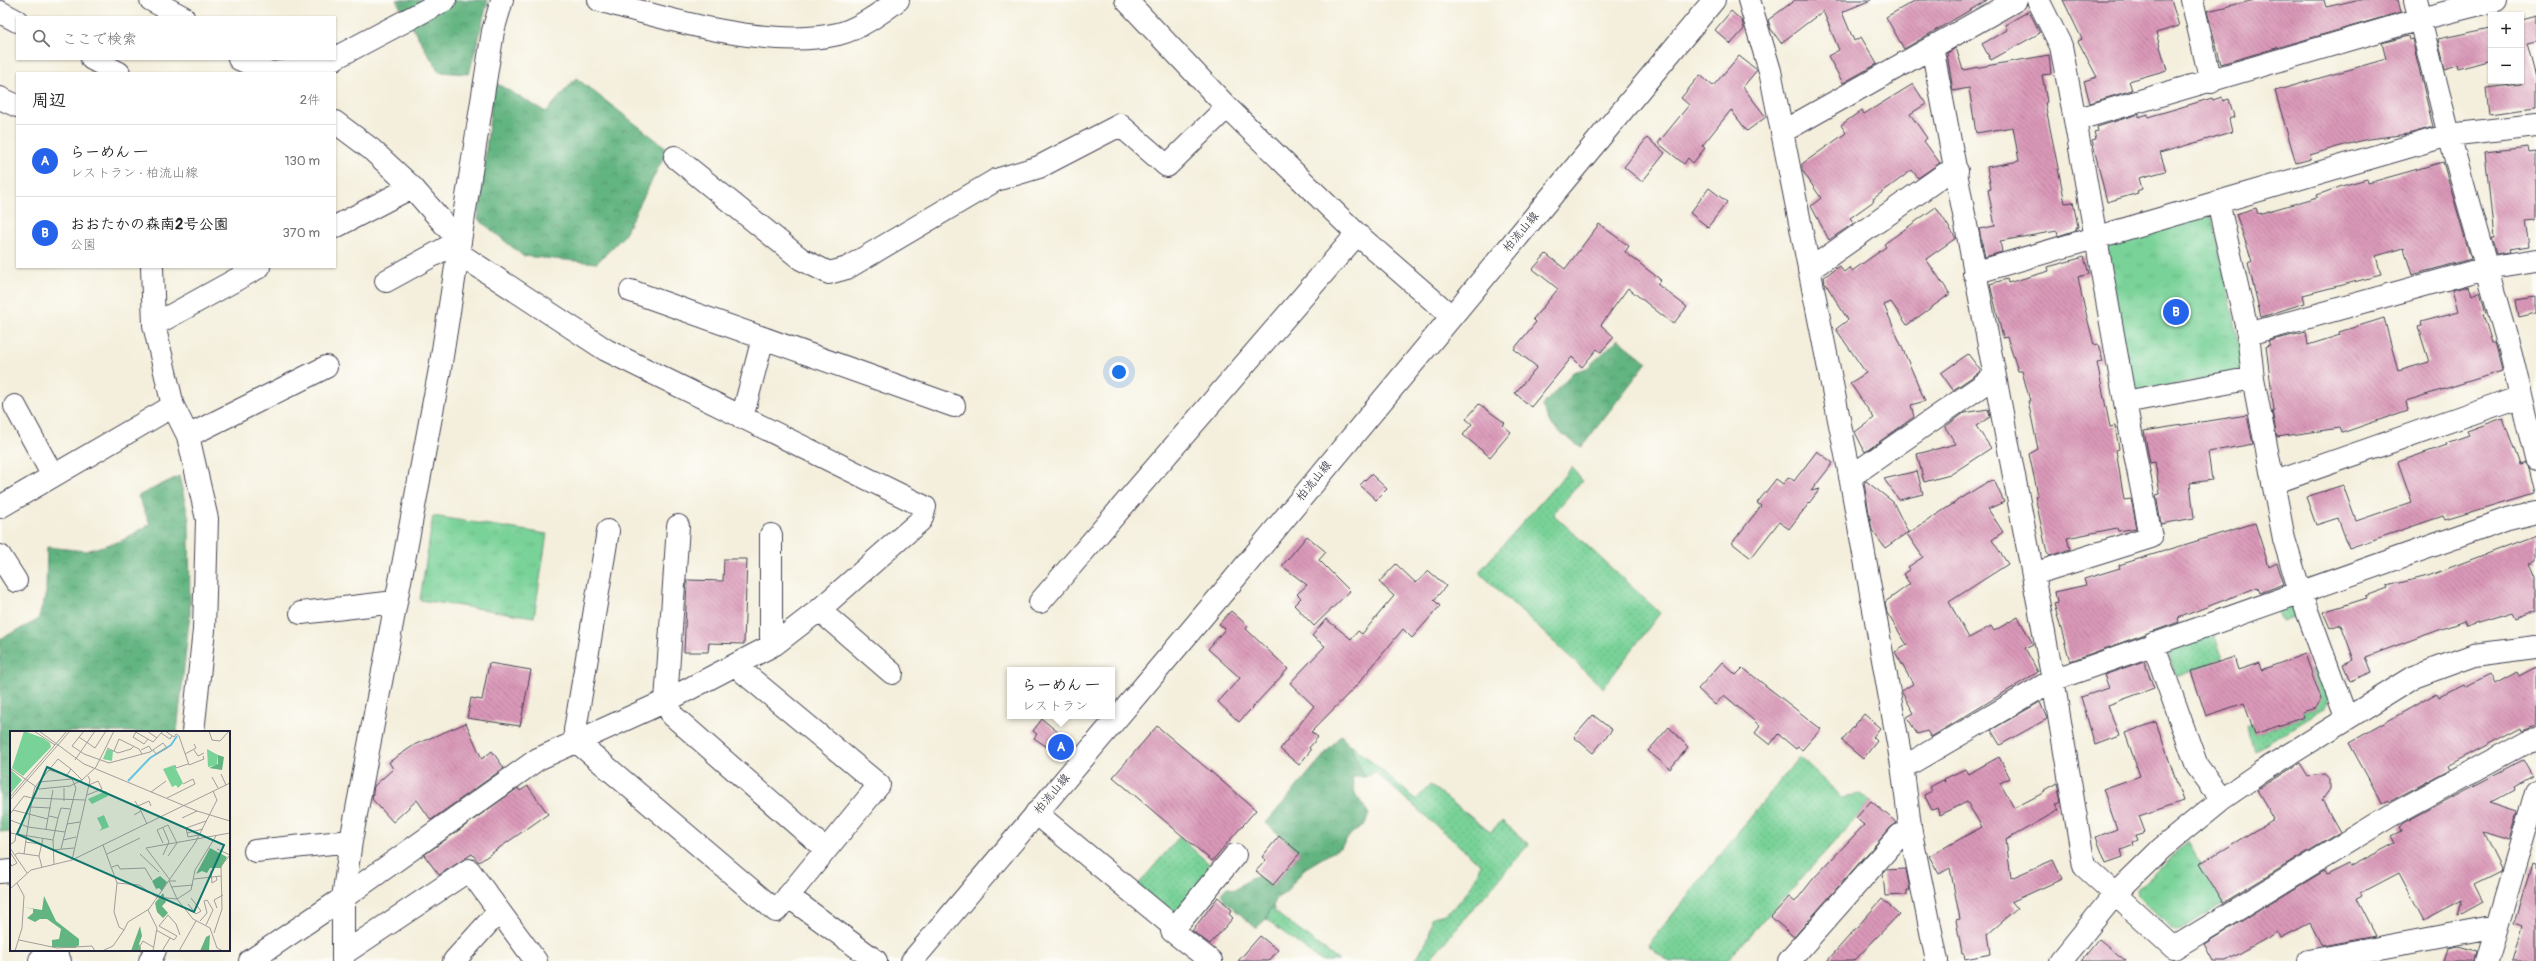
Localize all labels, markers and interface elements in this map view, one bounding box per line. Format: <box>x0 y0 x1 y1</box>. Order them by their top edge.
map controls <box>2488 12 2524 84</box>
button: + <box>2488 12 2524 48</box>
search box <box>16 16 336 60</box>
icon: search <box>30 27 52 49</box>
text: ここで検索 <box>62 30 137 49</box>
button: − <box>2488 48 2524 84</box>
text: 周辺 <box>32 90 66 111</box>
text: 2件 <box>300 92 320 108</box>
text: らーめん 一 <box>70 143 148 162</box>
text: A <box>41 153 49 169</box>
text: 130 m <box>284 153 320 169</box>
text: レストラン · 柏流山線 <box>70 165 198 181</box>
street label: 柏流山線 <box>1500 209 1542 255</box>
text: おおたかの森南2号公園 <box>70 215 228 234</box>
text: B <box>41 225 49 241</box>
text: 370 m <box>283 225 320 241</box>
text: 公園 <box>70 237 96 253</box>
pin: B <box>2163 297 2189 327</box>
your location <box>1109 362 1129 382</box>
street label: 柏流山線 <box>1293 458 1335 504</box>
popup <box>1007 667 1115 719</box>
text: らーめん 一 <box>1022 676 1100 695</box>
text: レストラン <box>1022 698 1088 714</box>
inset map <box>10 731 230 951</box>
pin: A <box>1048 732 1074 762</box>
street label: 柏流山線 <box>1031 771 1073 817</box>

